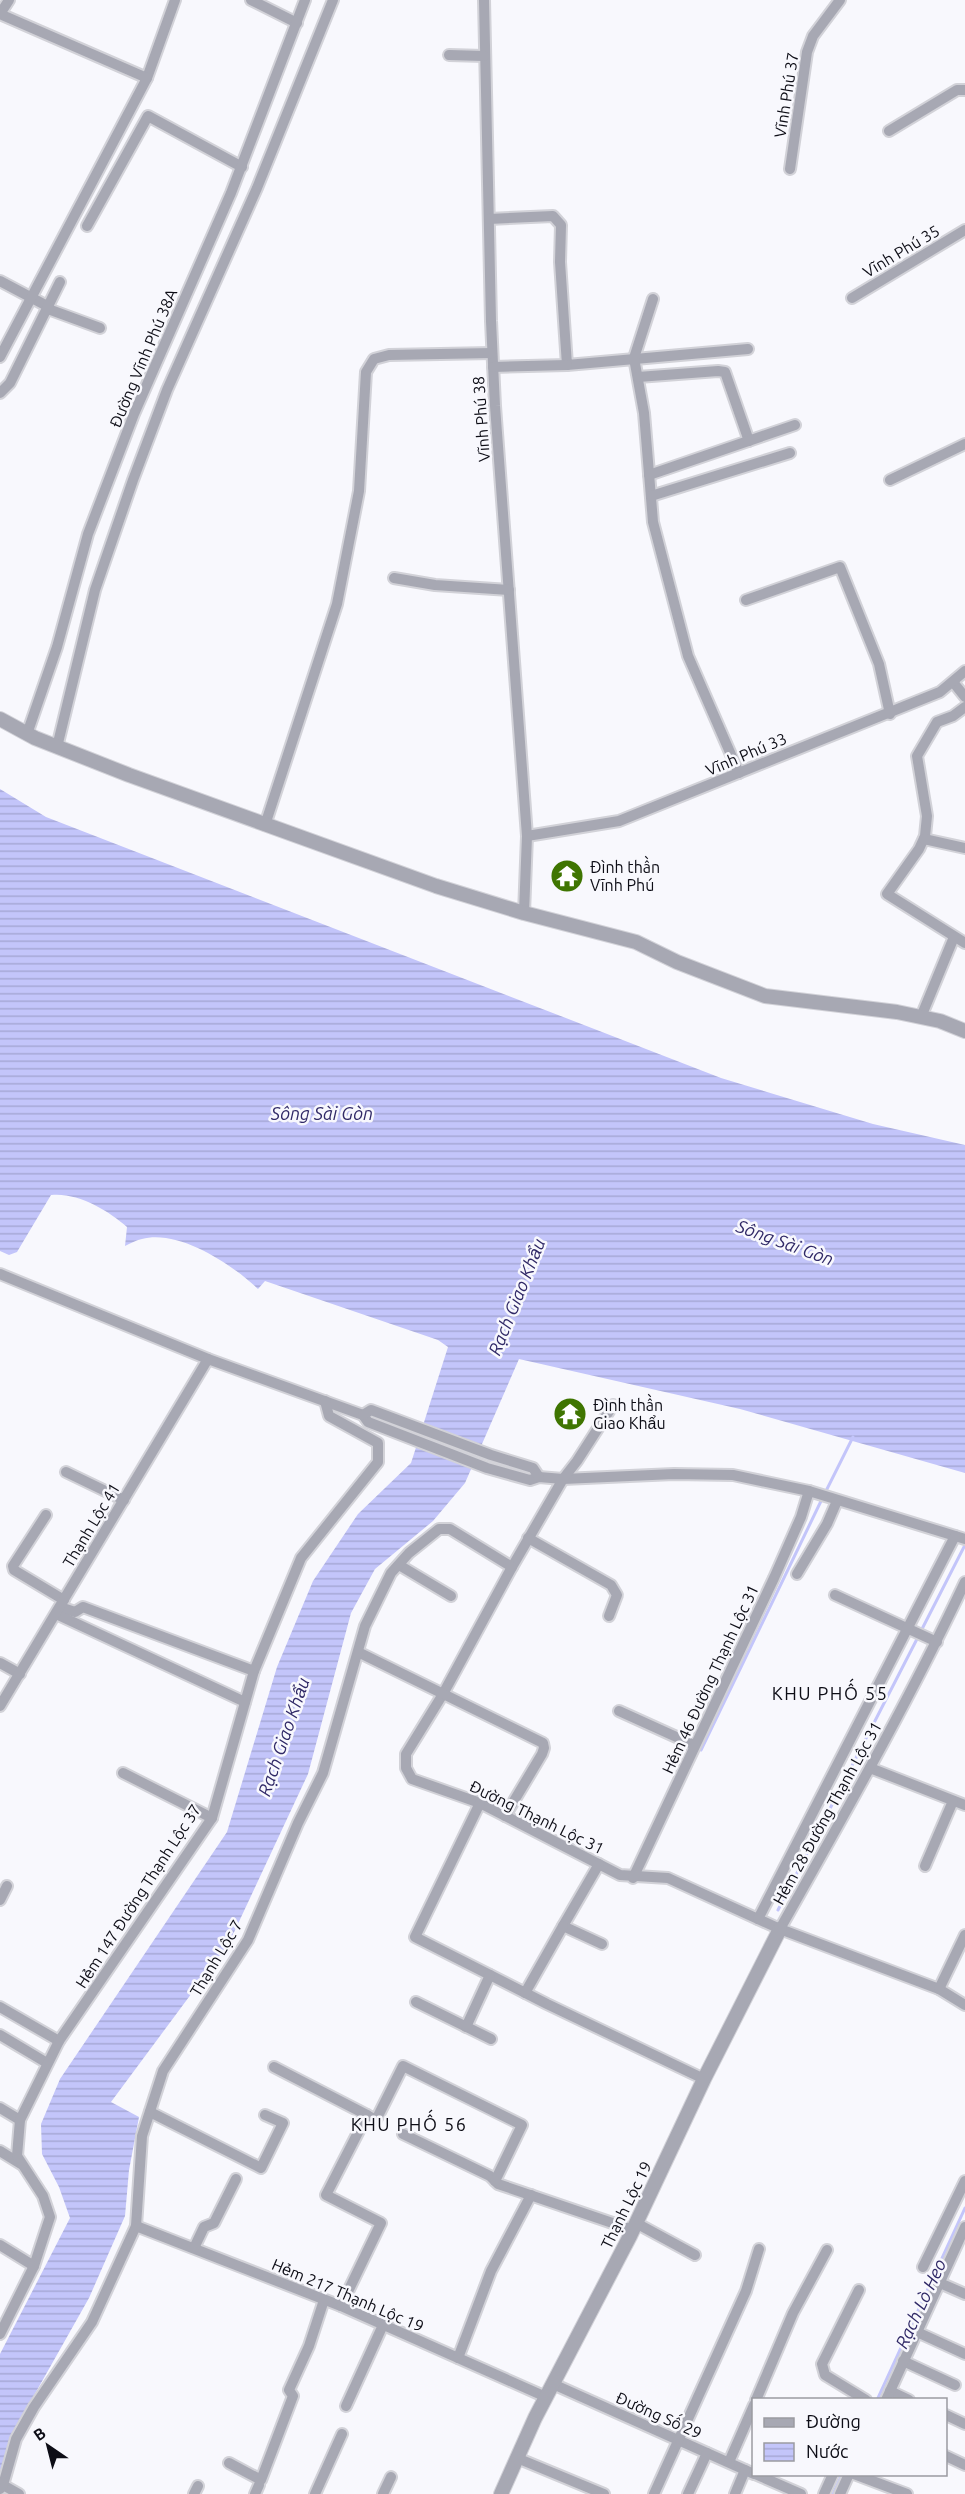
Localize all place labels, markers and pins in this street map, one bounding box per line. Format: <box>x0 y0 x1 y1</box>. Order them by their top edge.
place label: Đình thần Vĩnh Phú <box>590 855 660 894</box>
temple icon: Đình thần Vĩnh Phú <box>549 858 585 894</box>
place label: Đình thần Giao Khẩu <box>593 1393 666 1432</box>
temple icon: Đình thần Giao Khẩu <box>552 1396 588 1432</box>

